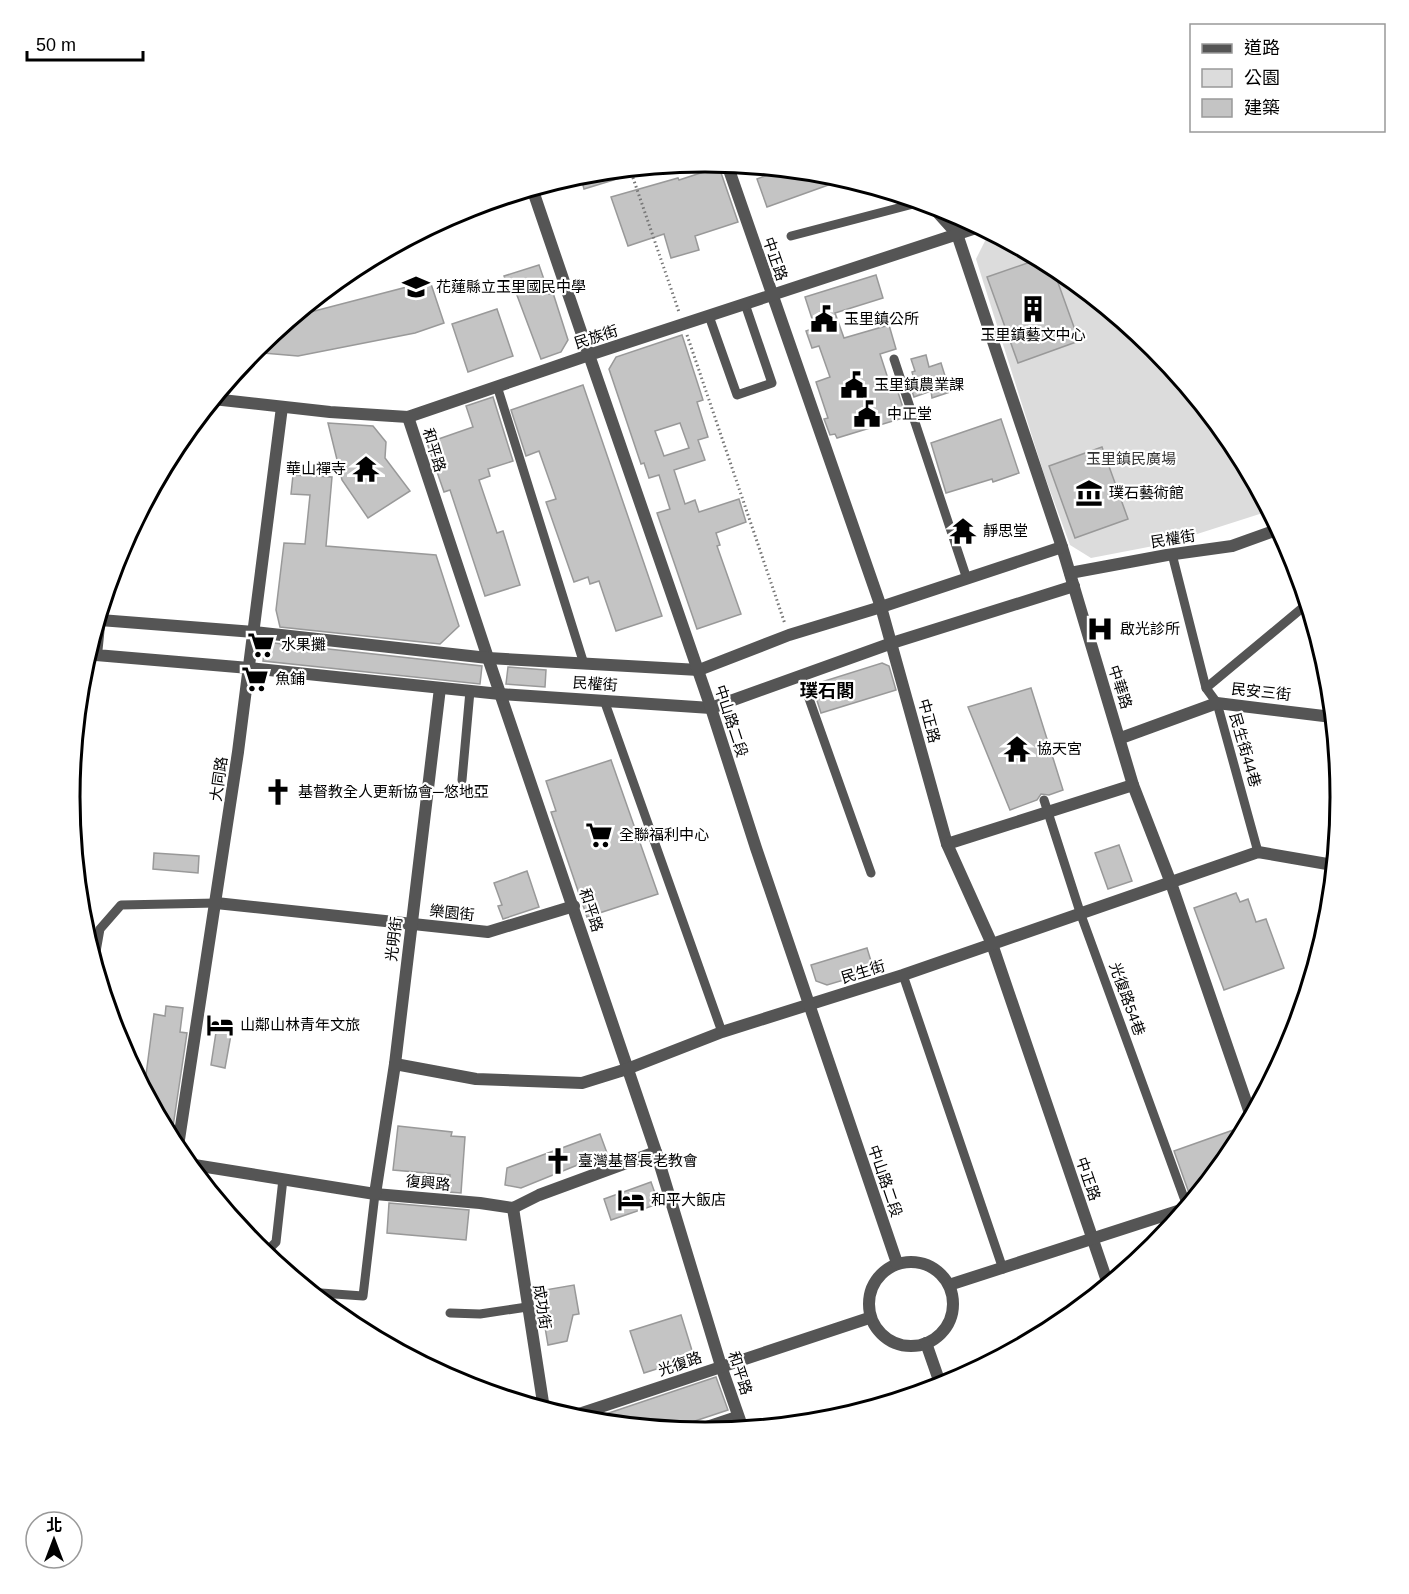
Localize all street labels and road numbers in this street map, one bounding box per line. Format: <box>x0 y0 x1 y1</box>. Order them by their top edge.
street label: 中正路 <box>760 235 791 283</box>
street label: 民族街 <box>572 321 620 352</box>
street label: 和平路 <box>420 426 449 474</box>
street label: 民權街 <box>1149 527 1196 550</box>
street label: 中華路 <box>1105 663 1136 711</box>
street label: 民權街 <box>572 673 618 694</box>
street label: 民安三街 <box>1230 680 1292 703</box>
street label: 中山路二段 <box>712 683 751 759</box>
street label: 中正路 <box>915 697 944 745</box>
street label: 民生街44巷 <box>1227 711 1264 789</box>
street label: 大同路 <box>207 755 230 802</box>
street label: 和平路 <box>576 886 607 934</box>
street label: 樂園街 <box>429 902 475 923</box>
street label: 光明街 <box>382 916 405 962</box>
street label: 民生街 <box>839 957 887 986</box>
street label: 光復路54巷 <box>1106 960 1149 1038</box>
street label: 中山路二段 <box>865 1143 906 1219</box>
street label: 中正路 <box>1073 1155 1104 1203</box>
street label: 復興路 <box>405 1172 451 1193</box>
street label: 成功街 <box>531 1283 554 1330</box>
street label: 光復路 <box>656 1348 704 1379</box>
street label: 和平路 <box>725 1349 756 1397</box>

